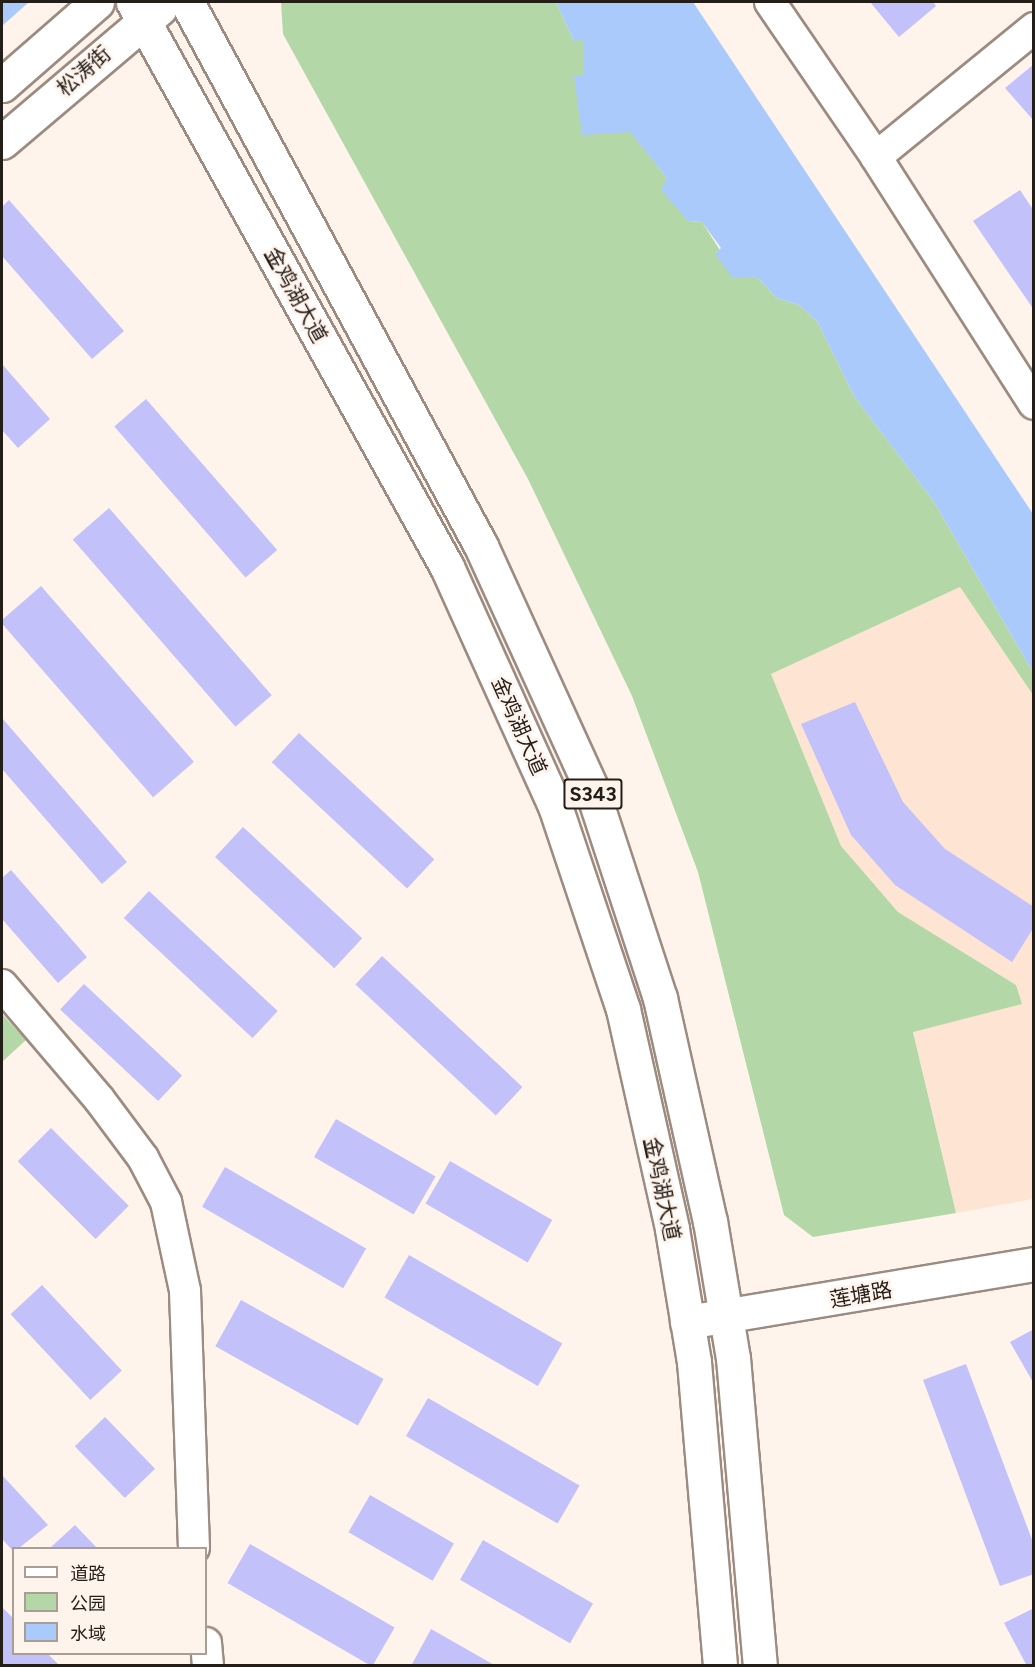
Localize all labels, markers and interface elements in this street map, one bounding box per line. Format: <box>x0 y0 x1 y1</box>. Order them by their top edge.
street label: 松涛街 <box>52 41 116 101</box>
street label: 金鸡湖大道 <box>260 243 332 347</box>
street label: 金鸡湖大道 <box>486 673 552 779</box>
road number: S343 <box>563 777 623 811</box>
street label: 金鸡湖大道 <box>639 1135 685 1243</box>
street label: 莲塘路 <box>828 1277 894 1313</box>
legend <box>12 1547 207 1655</box>
text: 道路 <box>70 1563 106 1585</box>
text: 公园 <box>70 1593 106 1615</box>
text: 水域 <box>70 1623 106 1645</box>

